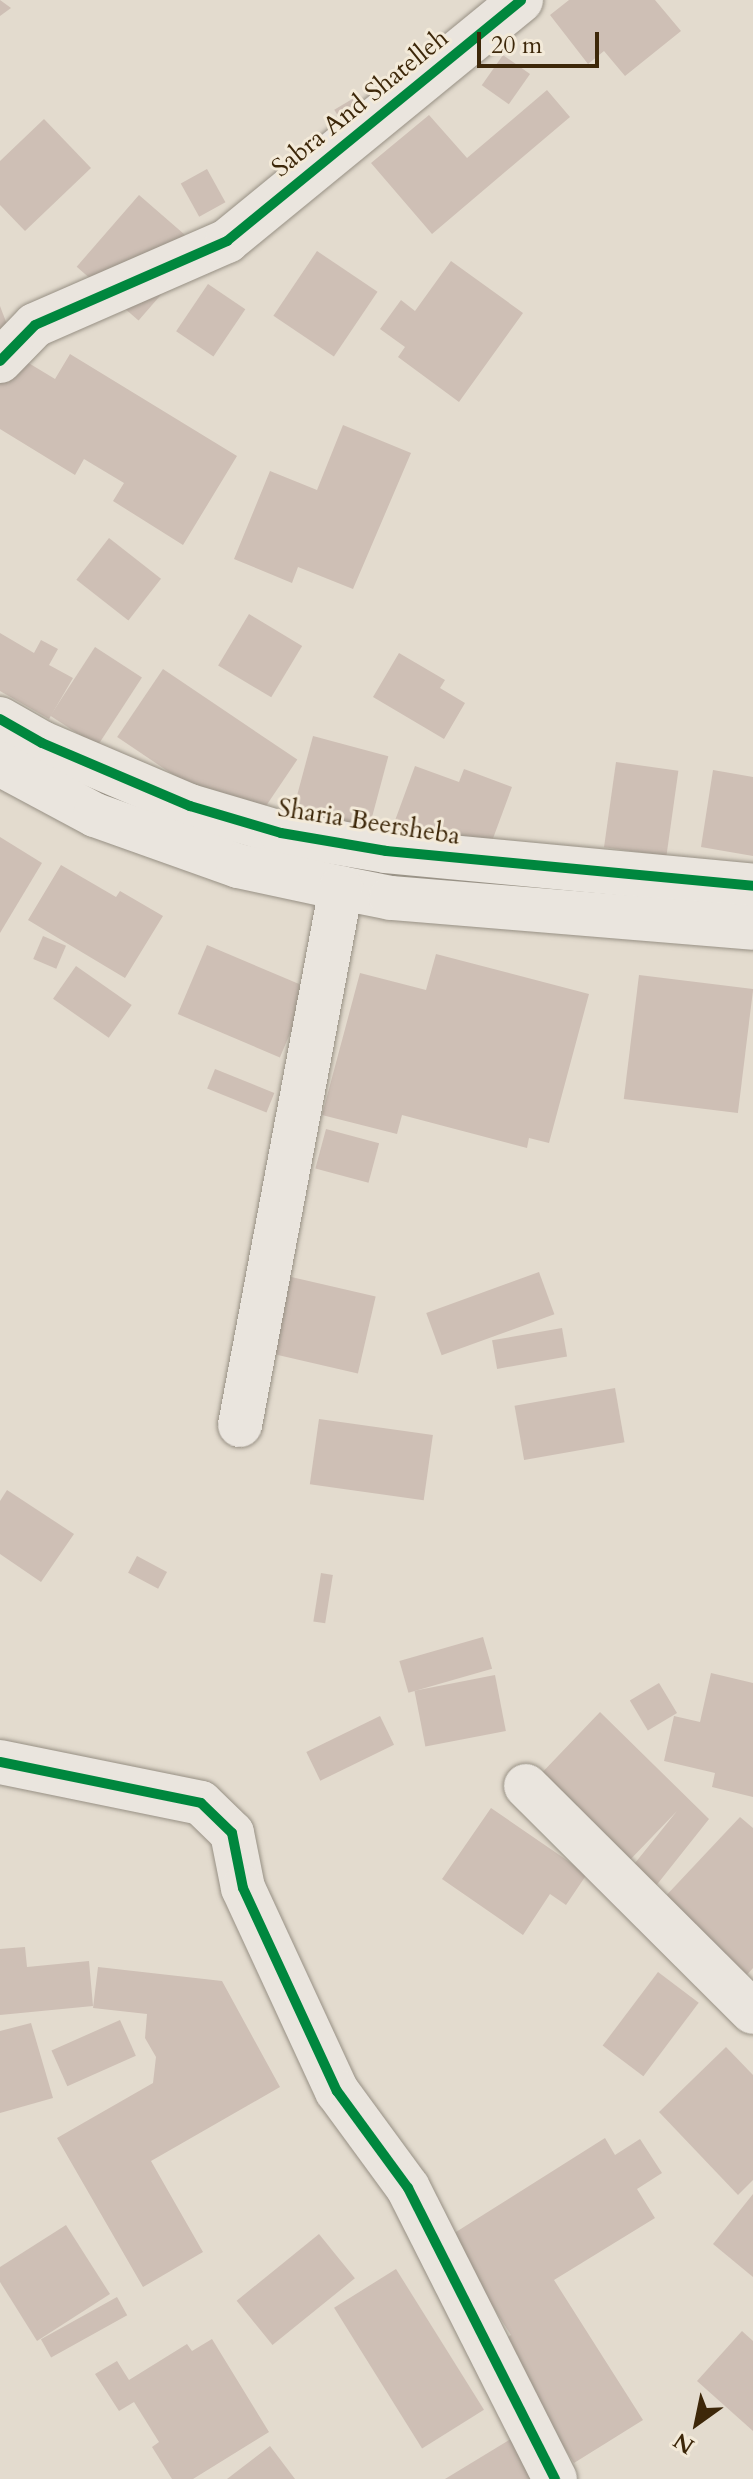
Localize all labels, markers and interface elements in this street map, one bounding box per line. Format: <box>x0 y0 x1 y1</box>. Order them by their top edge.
scale bar <box>481 16 603 66</box>
street label: Sabra And Shatelleh <box>266 22 454 184</box>
text: 20 m <box>491 29 542 62</box>
street label: Sharia Beersheba <box>276 792 462 852</box>
north arrow <box>657 2383 737 2463</box>
text: N <box>668 2425 700 2461</box>

